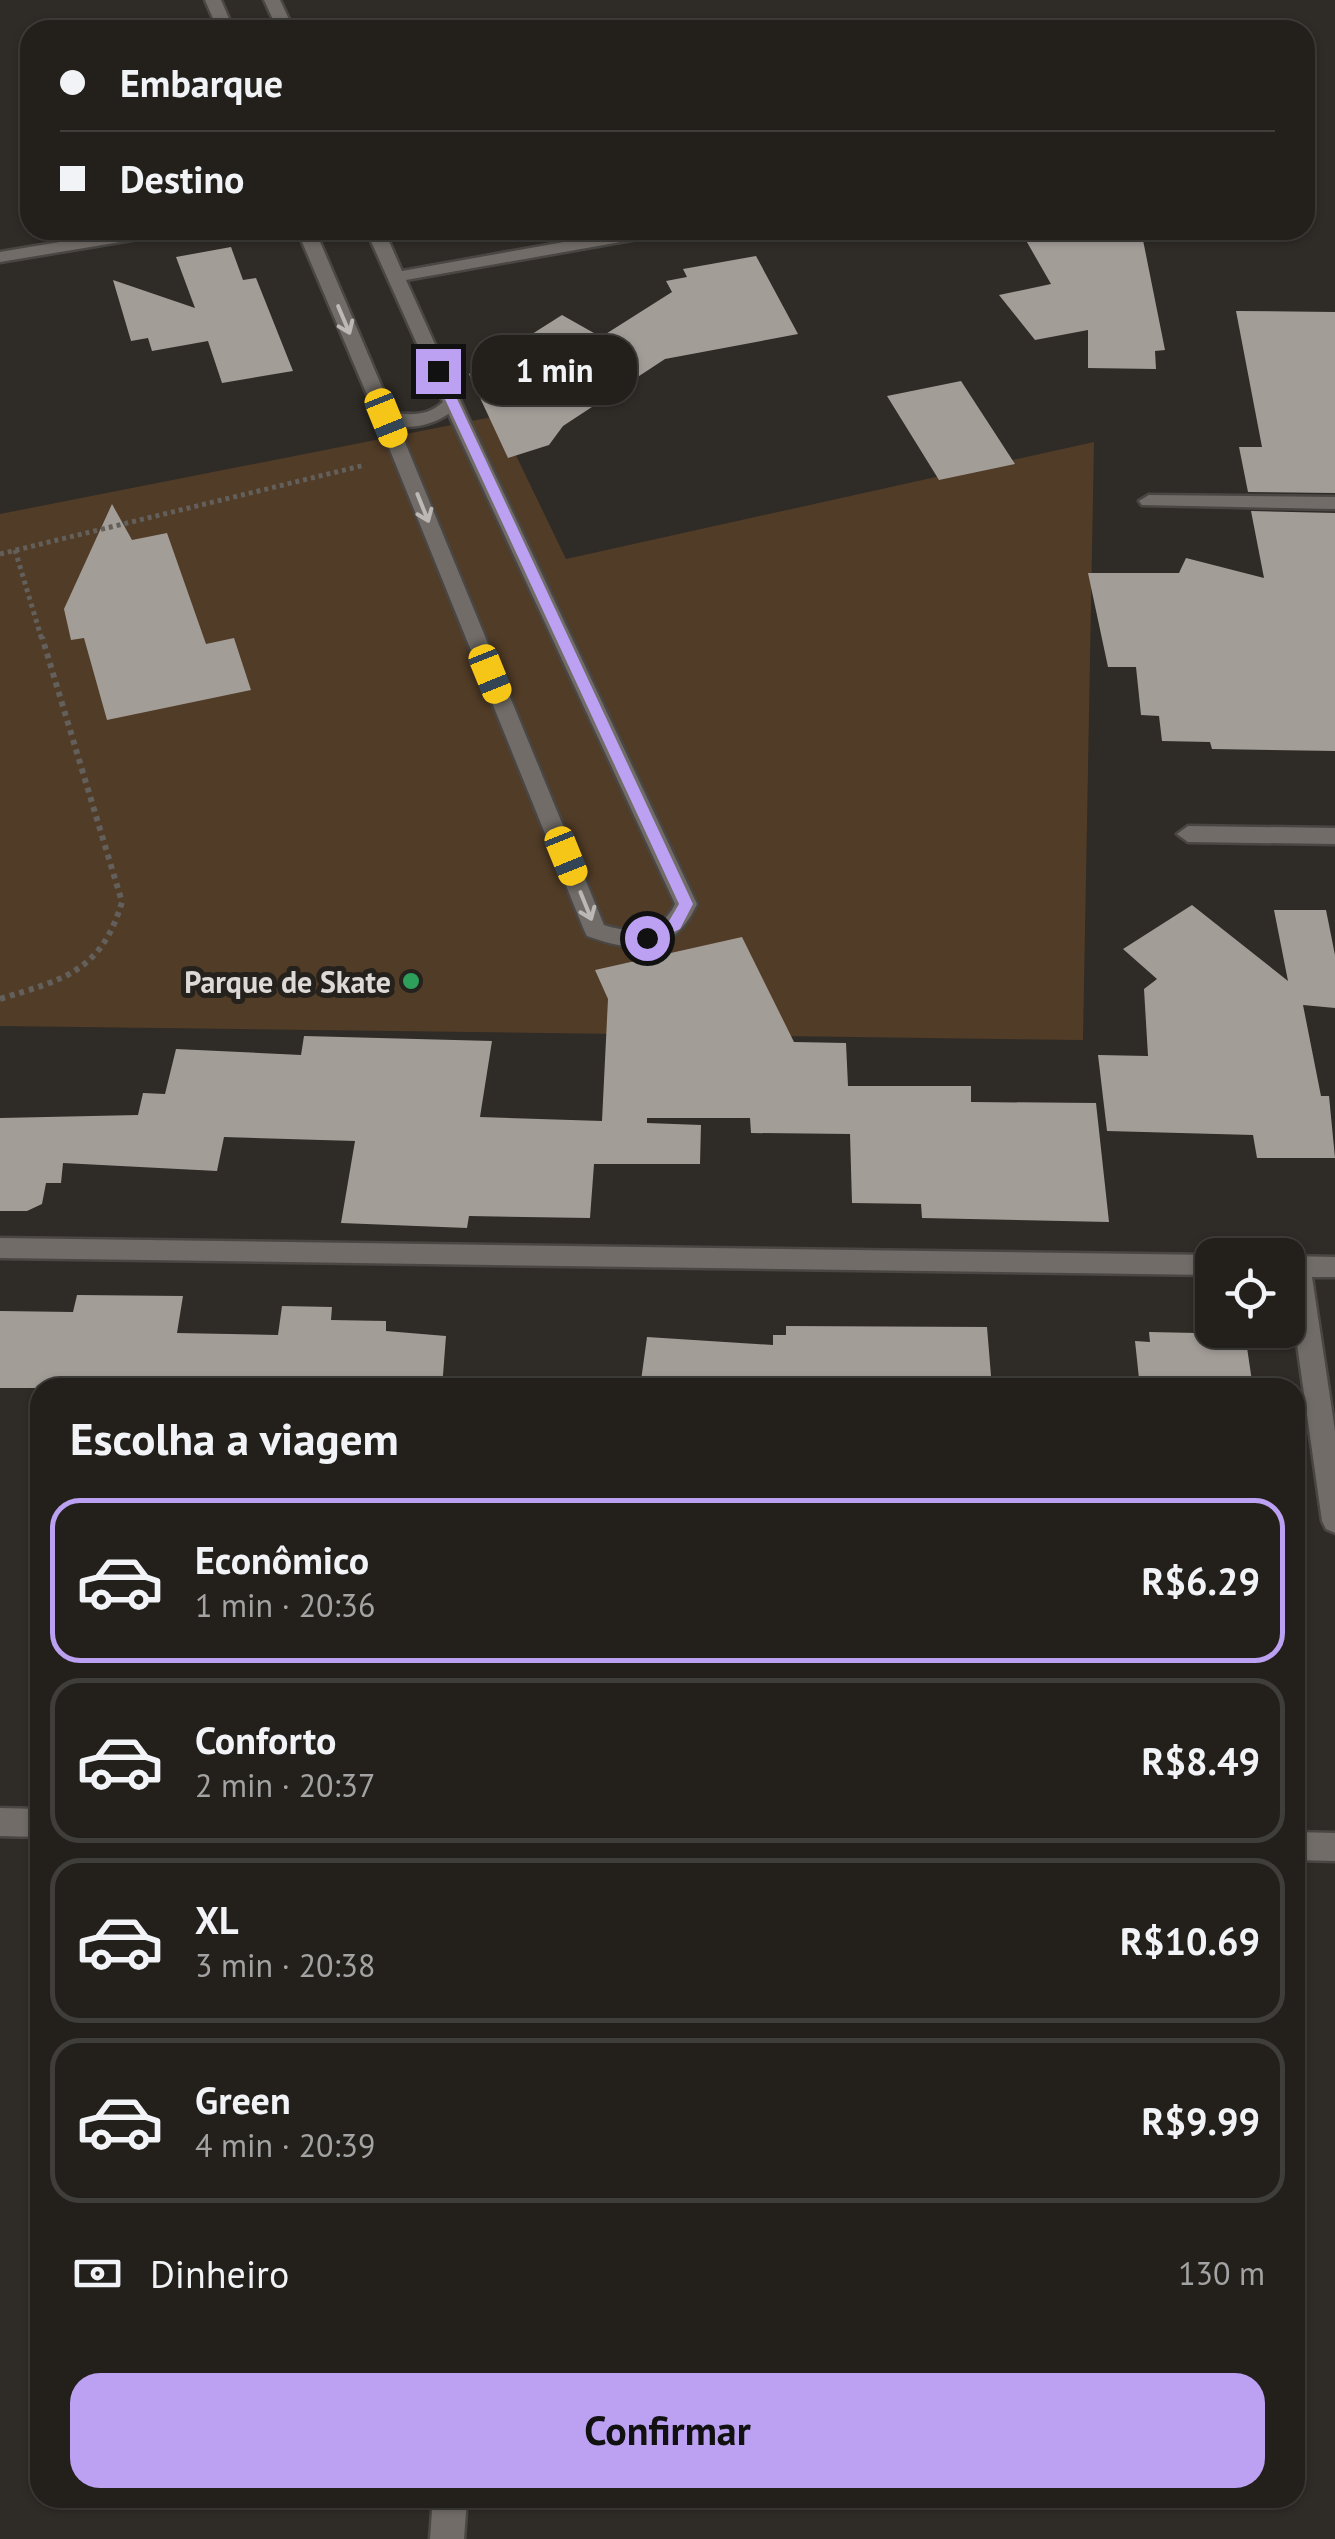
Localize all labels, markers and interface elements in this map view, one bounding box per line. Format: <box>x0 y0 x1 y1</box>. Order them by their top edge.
text: Embarque <box>120 58 283 107</box>
text: Destino <box>120 154 245 203</box>
one-way arrow <box>336 304 354 335</box>
callout: 1 min <box>473 336 638 406</box>
route end <box>416 349 461 394</box>
text: 1 min <box>515 349 594 391</box>
car <box>361 385 411 451</box>
one-way arrow <box>415 492 433 523</box>
car <box>465 641 515 707</box>
car <box>541 823 591 889</box>
one-way arrow <box>578 890 596 921</box>
route start <box>625 916 670 961</box>
place label: Parque de Skate <box>184 962 391 1001</box>
marker: Parque de Skate <box>400 970 422 992</box>
map controls <box>1195 1238 1305 1348</box>
button: locate <box>1195 1238 1305 1348</box>
text: Escolha a viagem <box>70 1409 399 1467</box>
text: Econômico <box>195 1535 369 1584</box>
icon: car <box>75 1536 165 1626</box>
text: R$6.29 <box>1142 1556 1260 1605</box>
text: 1 min · 20:36 <box>195 1584 375 1626</box>
text: Conforto <box>195 1715 336 1764</box>
icon: car <box>75 1716 165 1806</box>
text: R$8.49 <box>1142 1736 1260 1785</box>
text: 2 min · 20:37 <box>195 1764 375 1806</box>
text: XL <box>195 1895 239 1944</box>
icon: car <box>75 1896 165 1986</box>
text: R$10.69 <box>1120 1916 1260 1965</box>
text: 3 min · 20:38 <box>195 1944 375 1986</box>
text: Green <box>195 2075 291 2124</box>
icon: car <box>75 2076 165 2166</box>
text: R$9.99 <box>1142 2096 1260 2145</box>
text: 4 min · 20:39 <box>195 2124 375 2166</box>
icon: cash <box>70 2246 125 2301</box>
text: Dinheiro <box>150 2249 289 2298</box>
text: 130 m <box>1178 2252 1265 2294</box>
button: Confirmar <box>70 2373 1265 2488</box>

